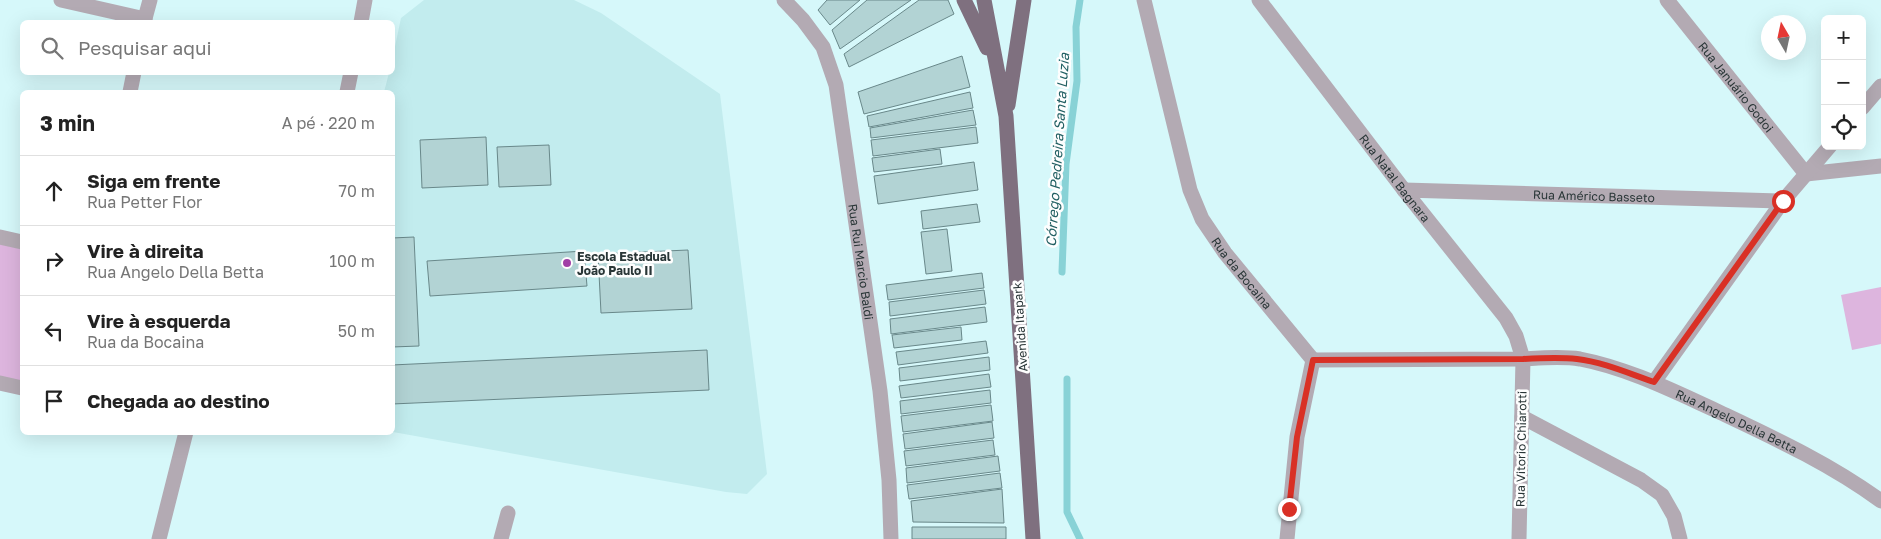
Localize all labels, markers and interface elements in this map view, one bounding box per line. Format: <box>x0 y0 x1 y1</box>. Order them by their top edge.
north arrow <box>1761 15 1806 60</box>
map controls <box>1821 15 1866 150</box>
button: + <box>1821 15 1866 60</box>
search box <box>20 20 395 75</box>
icon: search <box>38 34 66 62</box>
text: Pesquisar aqui <box>78 36 212 59</box>
street label: Rua Januário Godoi <box>1696 38 1777 135</box>
water label: Córrego Pedreira Santa Luzia <box>1042 51 1072 248</box>
button: − <box>1821 60 1866 105</box>
button: locate <box>1821 105 1866 150</box>
text: 3 min <box>40 110 95 136</box>
text: A pé · 220 m <box>282 113 375 133</box>
street label: Rua Natal Bagnara <box>1356 131 1434 225</box>
text: Siga em frente <box>87 169 221 192</box>
icon: ahead <box>40 177 68 205</box>
text: 70 m <box>338 181 375 201</box>
street label: Rua Américo Basseto <box>1533 186 1655 205</box>
route start <box>1772 190 1795 213</box>
text: Rua Petter Flor <box>87 192 202 212</box>
street label: Rua Rui Marcio Baldi <box>846 203 877 321</box>
street label: Rua da Bocaina <box>1209 234 1275 312</box>
text: Vire à direita <box>87 239 204 262</box>
icon: right <box>40 247 68 275</box>
place label: Escola Estadual João Paulo II <box>577 249 671 278</box>
text: 100 m <box>329 251 375 271</box>
marker: Escola Estadual João Paulo II <box>561 257 573 269</box>
text: Rua Angelo Della Betta <box>87 262 264 282</box>
street label: Avenida Itapark <box>1009 282 1031 372</box>
text: Vire à esquerda <box>87 309 230 332</box>
icon: left <box>40 317 68 345</box>
text: 50 m <box>338 321 375 341</box>
text: Rua da Bocaina <box>87 332 204 352</box>
street label: Rua Angelo Della Betta <box>1674 386 1800 456</box>
icon: arrive <box>40 387 68 415</box>
text: Chegada ao destino <box>87 389 270 412</box>
street label: Rua Vitorio Chiarotti <box>1512 391 1530 507</box>
route end <box>1278 498 1301 521</box>

